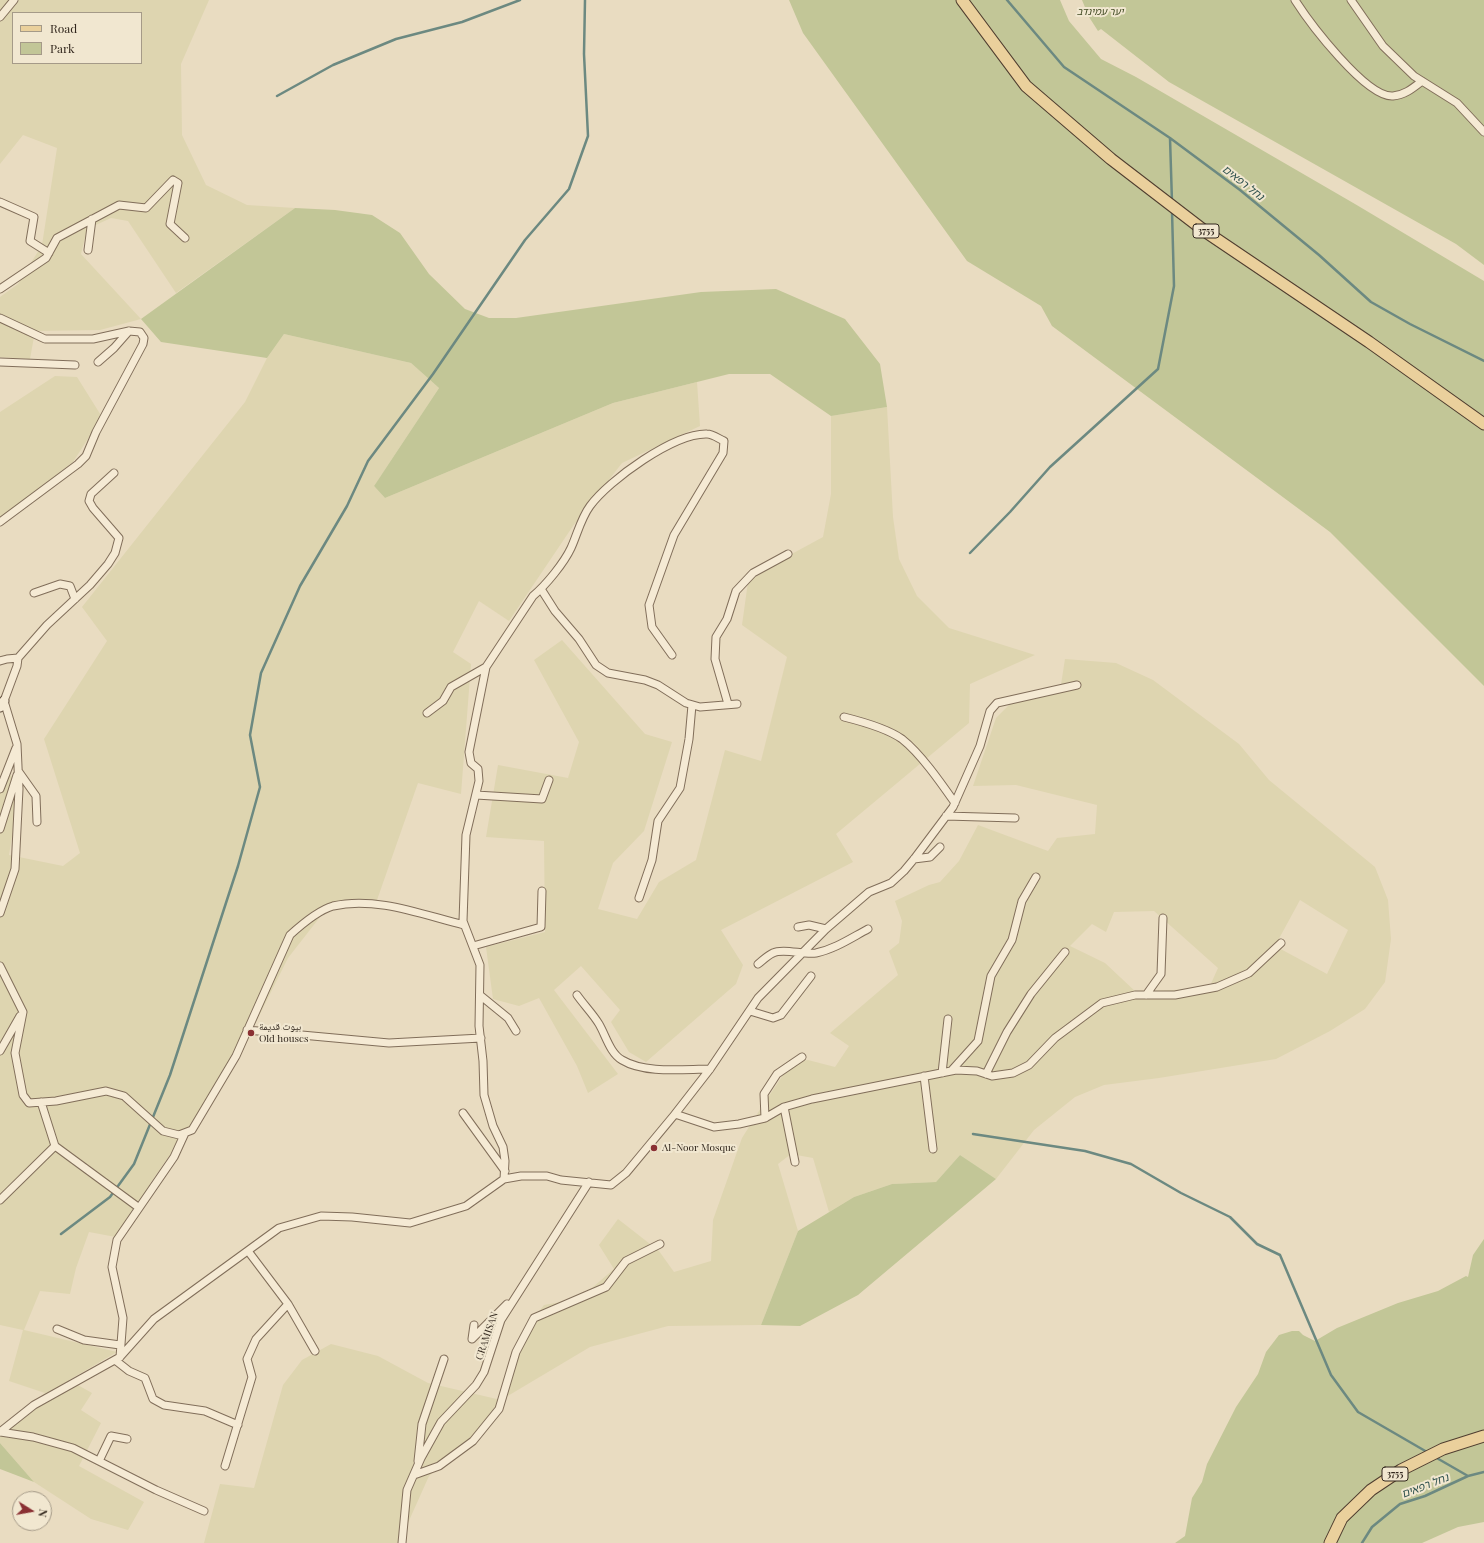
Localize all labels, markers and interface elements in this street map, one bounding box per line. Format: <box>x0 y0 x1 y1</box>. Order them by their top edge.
park label: יער עמינדב <box>1077 6 1123 18</box>
legend <box>12 12 142 64</box>
text: Road <box>50 20 77 36</box>
text: Park <box>50 40 75 56</box>
water label: נחל רפאים <box>1219 163 1267 203</box>
road number: 3755 <box>1193 224 1219 238</box>
place label: بيوت قديمة Old houses <box>259 1021 309 1044</box>
marker: بيوت قديمة Old houses <box>246 1028 256 1038</box>
place label: Al-Noor Mosque <box>662 1142 736 1154</box>
marker: Al-Noor Mosque <box>649 1143 659 1153</box>
street label: CRAMISAN <box>473 1310 501 1362</box>
road number: 3755 <box>1382 1467 1408 1481</box>
water label: נחל רפאים <box>1400 1471 1450 1501</box>
north arrow <box>12 1491 52 1531</box>
text: N <box>35 1508 51 1519</box>

